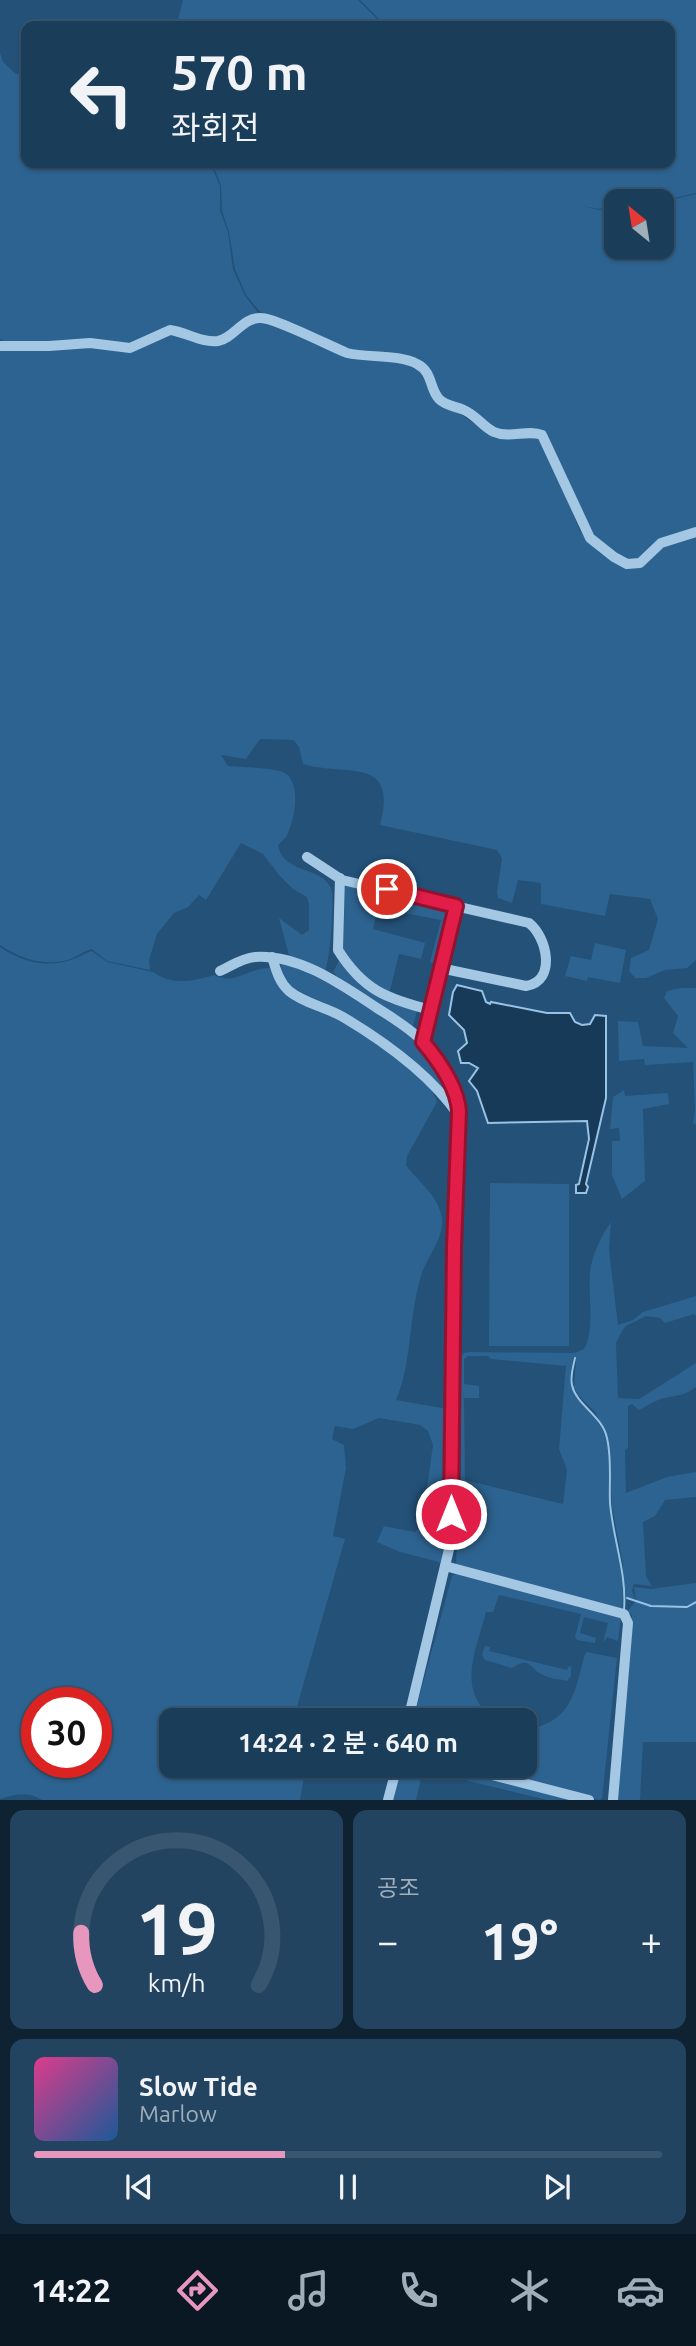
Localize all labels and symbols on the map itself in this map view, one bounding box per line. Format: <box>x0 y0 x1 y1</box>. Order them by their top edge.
north arrow <box>604 189 674 259</box>
pin <box>357 859 417 919</box>
position arrow <box>414 1477 488 1551</box>
speed limit sign: 30 <box>21 1687 112 1778</box>

